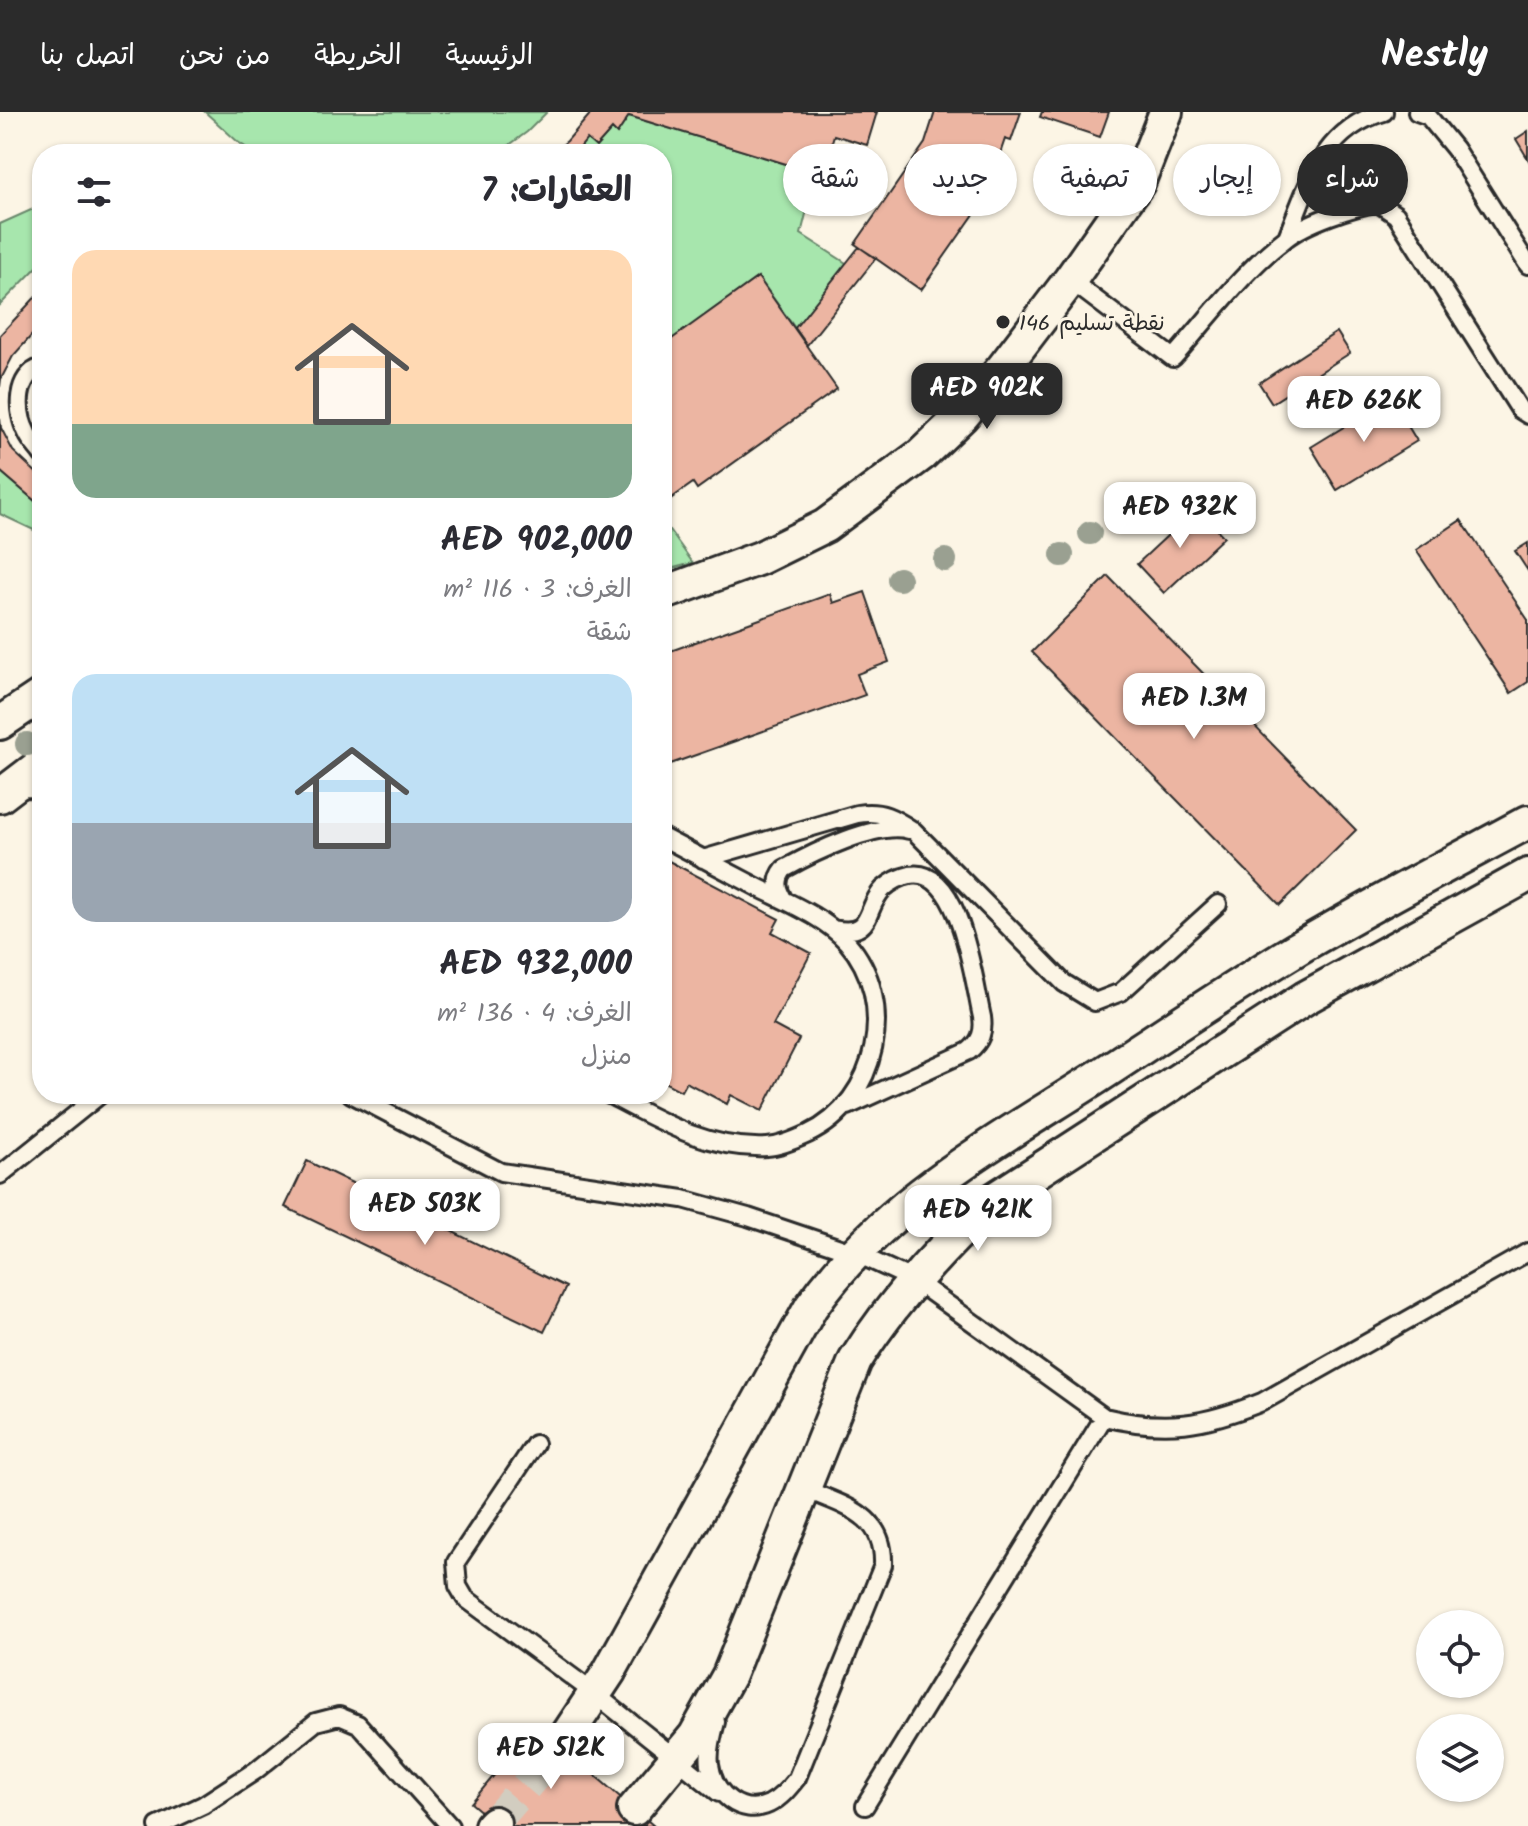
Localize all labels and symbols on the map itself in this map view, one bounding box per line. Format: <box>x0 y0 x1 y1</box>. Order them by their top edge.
place label: نقطة تسليم 146 <box>1019 307 1165 342</box>
marker: نقطة تسليم 146 <box>994 313 1012 331</box>
pin: AED 902K <box>904 363 1070 431</box>
pin: AED 626K <box>1281 376 1447 444</box>
pin: AED 932K <box>1097 482 1263 550</box>
pin: AED 1.3M <box>1111 673 1277 741</box>
pin: AED 503K <box>342 1179 508 1247</box>
pin: AED 421K <box>895 1185 1061 1253</box>
pin: AED 512K <box>468 1723 634 1791</box>

